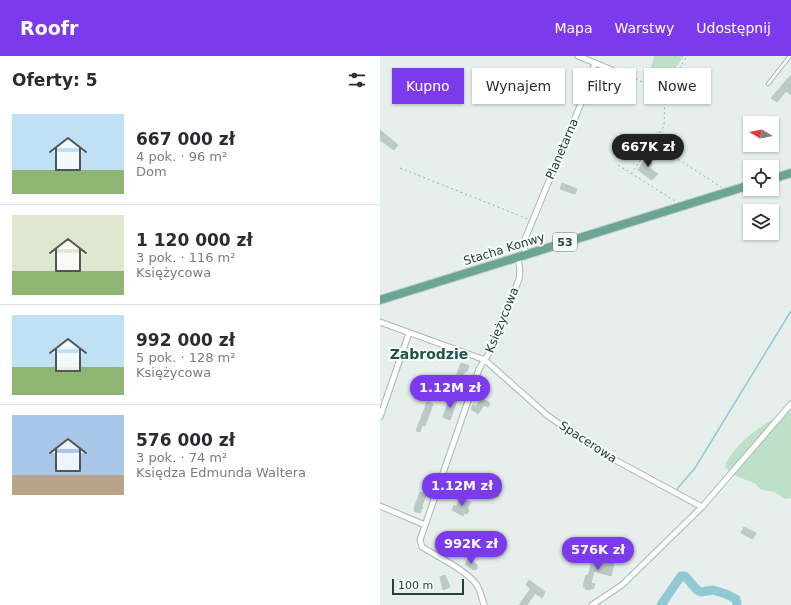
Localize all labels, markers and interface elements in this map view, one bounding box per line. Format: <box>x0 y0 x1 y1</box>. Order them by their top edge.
text: Roofr <box>20 17 78 39</box>
text: Mapa <box>554 20 593 36</box>
text: Warstwy <box>615 20 674 36</box>
text: Udostępnij <box>696 20 771 36</box>
chip: Kupno <box>392 68 464 104</box>
chip: Wynajem <box>472 68 565 104</box>
chip: Filtry <box>573 68 636 104</box>
chip: Nowe <box>644 68 711 104</box>
icon: filters <box>346 69 368 91</box>
text: Oferty: 5 <box>12 70 98 90</box>
north arrow <box>743 116 779 152</box>
map controls <box>743 116 779 240</box>
street label: Planetarna <box>543 117 581 181</box>
text: 667 000 zł <box>136 129 235 149</box>
icon: home <box>44 130 92 178</box>
pin: 667K zł <box>611 134 685 168</box>
text: 667K zł <box>621 139 675 154</box>
text: 4 pok. · 96 m² <box>136 149 227 164</box>
button: locate <box>743 160 779 196</box>
text: Dom <box>136 164 167 179</box>
button: layers <box>743 204 779 240</box>
text: 1 120 000 zł <box>136 230 253 250</box>
street label: Stacha Konwy <box>462 230 546 268</box>
icon: home <box>44 231 92 279</box>
road number: 53 <box>553 233 577 251</box>
text: 3 pok. · 116 m² <box>136 250 236 265</box>
text: Księżycowa <box>136 265 211 280</box>
street label: Księżycowa <box>483 285 521 355</box>
text: 992 000 zł <box>136 330 235 350</box>
icon: home <box>44 331 92 379</box>
district label: Zabrodzie <box>390 346 468 362</box>
text: 5 pok. · 128 m² <box>136 350 236 365</box>
text: Księżycowa <box>136 365 211 380</box>
pin: 1.12M zł <box>409 375 491 409</box>
text: 1.12M zł <box>419 380 481 395</box>
street label: Spacerowa <box>557 418 619 466</box>
text: 576 000 zł <box>136 430 235 450</box>
icon: home <box>44 431 92 479</box>
text: 3 pok. · 74 m² <box>136 450 227 465</box>
text: Księdza Edmunda Waltera <box>136 465 306 480</box>
pin: 1.12M zł <box>421 473 503 507</box>
text: 1.12M zł <box>431 478 493 493</box>
pin: 992K zł <box>434 531 508 565</box>
text: 992K zł <box>444 536 498 551</box>
pin: 576K zł <box>561 537 635 571</box>
text: 576K zł <box>571 542 625 557</box>
scale bar <box>392 577 464 596</box>
text: 100 m <box>398 579 433 592</box>

